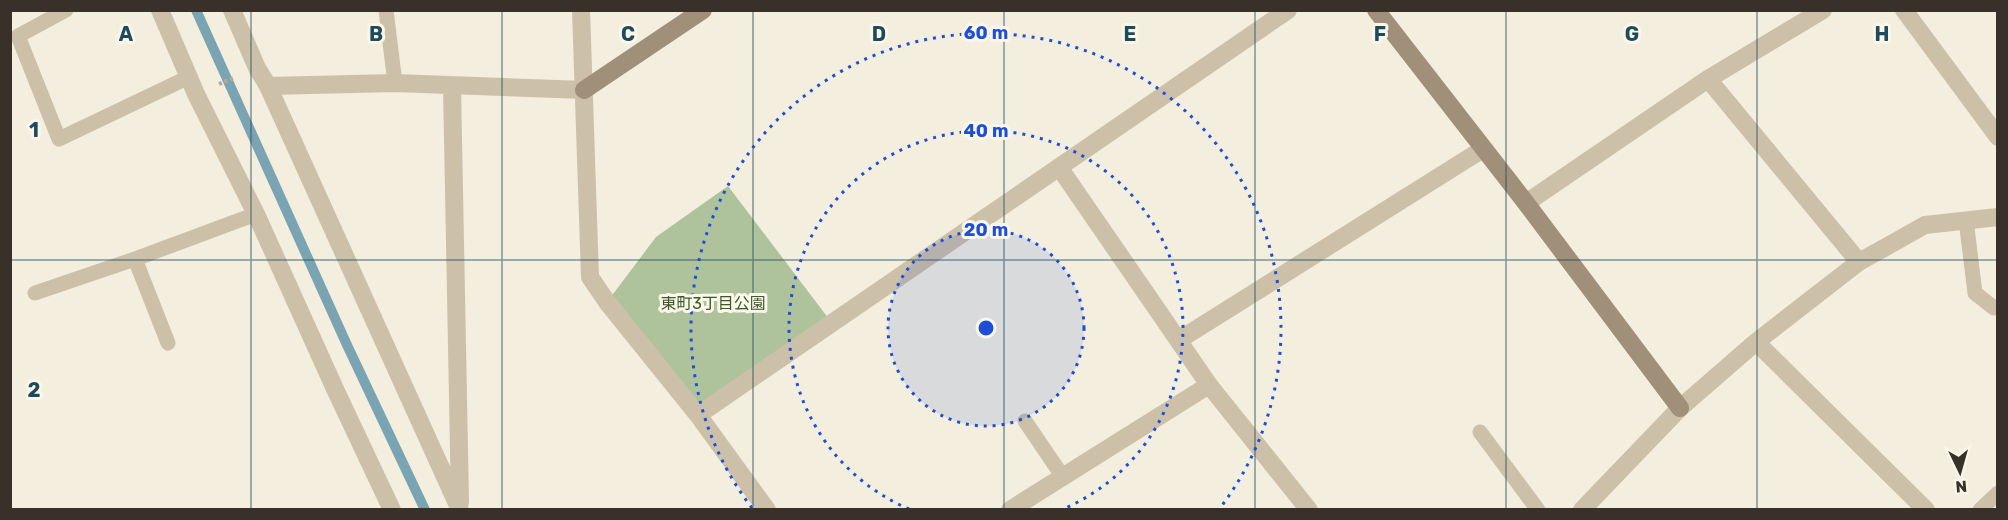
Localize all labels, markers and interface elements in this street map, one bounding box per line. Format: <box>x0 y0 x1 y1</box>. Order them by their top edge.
text: A <box>119 22 134 46</box>
text: B <box>369 22 383 46</box>
text: C <box>621 22 635 46</box>
text: D <box>872 22 886 46</box>
text: 60 m <box>964 22 1008 44</box>
text: E <box>1124 22 1136 46</box>
text: F <box>1374 22 1386 46</box>
text: G <box>1625 22 1639 46</box>
text: H <box>1875 22 1889 46</box>
text: 1 <box>29 118 39 142</box>
text: 40 m <box>964 120 1008 142</box>
text: 20 m <box>964 219 1008 241</box>
park label: 東町3丁目公園 <box>660 294 766 313</box>
centre of rings <box>976 318 996 338</box>
text: 2 <box>28 378 41 402</box>
north arrow <box>1930 442 1990 502</box>
text: N <box>1955 476 1968 496</box>

